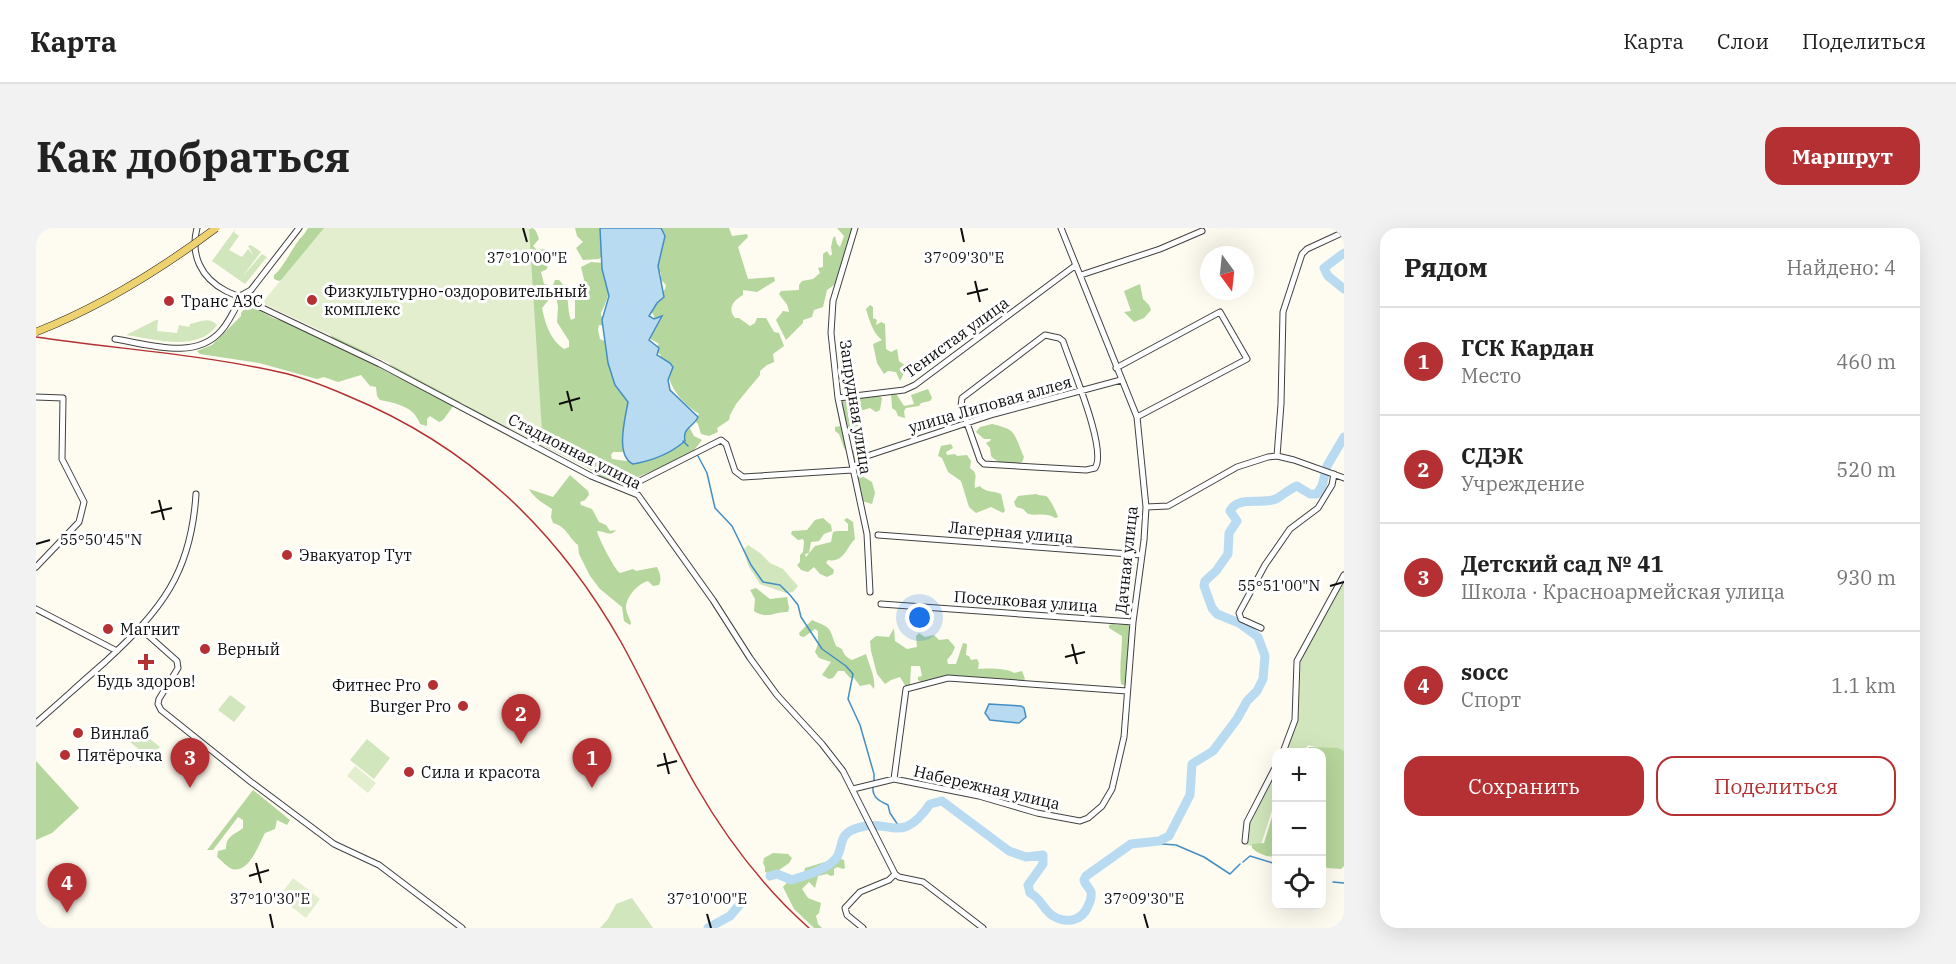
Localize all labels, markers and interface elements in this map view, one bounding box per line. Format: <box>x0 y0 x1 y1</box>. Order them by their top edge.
text: Карта <box>30 23 117 60</box>
text: Карта <box>1623 27 1684 55</box>
text: Слои <box>1717 27 1769 55</box>
text: Поделиться <box>1802 27 1926 55</box>
button: Маршрут <box>1765 127 1920 185</box>
text: Как добраться <box>36 129 350 184</box>
north arrow <box>1200 246 1254 300</box>
text: 37°10'00"E <box>487 248 567 267</box>
text: 37°09'30"E <box>924 248 1004 267</box>
text: Рядом <box>1404 250 1488 284</box>
text: Найдено: 4 <box>1787 254 1896 281</box>
place label: Физкультурно-оздоровительный комплекс <box>324 281 588 319</box>
place label: Транс АЗС <box>181 291 263 311</box>
street label: Тенистая улица <box>899 292 1013 382</box>
marker: Физкультурно-оздоровительный комплекс <box>305 293 319 307</box>
marker: Транс АЗС <box>162 294 176 308</box>
text: ГСК Кардан <box>1461 333 1594 362</box>
street label: Запрудная улица <box>835 338 877 476</box>
text: 1 <box>1418 348 1430 375</box>
text: 460 m <box>1836 348 1896 375</box>
text: Место <box>1461 362 1521 389</box>
street label: улица Липовая аллея <box>906 371 1074 437</box>
street label: Стадионная улица <box>505 409 645 493</box>
text: СДЭК <box>1461 441 1523 470</box>
text: 2 <box>1418 456 1430 483</box>
text: 520 m <box>1836 456 1896 483</box>
text: Учреждение <box>1461 470 1585 497</box>
street label: Дачная улица <box>1110 505 1142 615</box>
street label: Лагерная улица <box>948 517 1075 547</box>
text: 55°50'45"N <box>60 530 142 549</box>
place label: Эвакуатор Тут <box>299 545 412 565</box>
marker: Эвакуатор Тут <box>280 548 294 562</box>
text: Детский сад № 41 <box>1461 549 1664 578</box>
text: 3 <box>1418 564 1430 591</box>
text: 930 m <box>1836 564 1896 591</box>
text: 55°51'00"N <box>1238 576 1320 595</box>
text: Школа · Красноармейская улица <box>1461 578 1785 605</box>
street label: Поселковая улица <box>953 586 1099 616</box>
your location <box>905 603 934 632</box>
place label: Магнит <box>120 619 180 639</box>
marker: Магнит <box>101 622 115 636</box>
place label: Верный <box>217 639 280 659</box>
marker: Верный <box>198 642 212 656</box>
marker: Будь здоров! <box>139 655 153 669</box>
text: socc <box>1461 657 1509 686</box>
place label: Будь здоров! <box>97 671 195 691</box>
text: 4 <box>1418 672 1430 699</box>
text: 1.1 km <box>1831 672 1896 699</box>
place label: Фитнес Pro <box>332 675 421 695</box>
marker: Фитнес Pro <box>426 678 440 692</box>
text: Спорт <box>1461 686 1521 713</box>
pin: 2 <box>502 694 540 744</box>
place label: Burger Pro <box>370 696 451 716</box>
marker: Burger Pro <box>456 699 470 713</box>
place label: Винлаб <box>90 723 149 743</box>
marker: Винлаб <box>71 726 85 740</box>
pin: 3 <box>170 738 210 788</box>
pin: 1 <box>572 738 612 788</box>
place label: Пятёрочка <box>77 745 163 765</box>
marker: Пятёрочка <box>58 748 72 762</box>
map controls <box>1272 748 1326 910</box>
button: + <box>1272 748 1326 802</box>
button: Сохранить <box>1404 756 1644 816</box>
button: Поделиться <box>1656 756 1896 816</box>
street label: Набережная улица <box>912 760 1062 814</box>
place label: Сила и красота <box>421 762 541 782</box>
marker: Сила и красота <box>402 765 416 779</box>
button: − <box>1272 802 1326 856</box>
button: locate <box>1272 856 1326 910</box>
pin: 4 <box>48 864 87 913</box>
text: 37°10'30"E <box>230 889 310 908</box>
text: 37°10'00"E <box>667 889 747 908</box>
text: 37°09'30"E <box>1104 889 1184 908</box>

